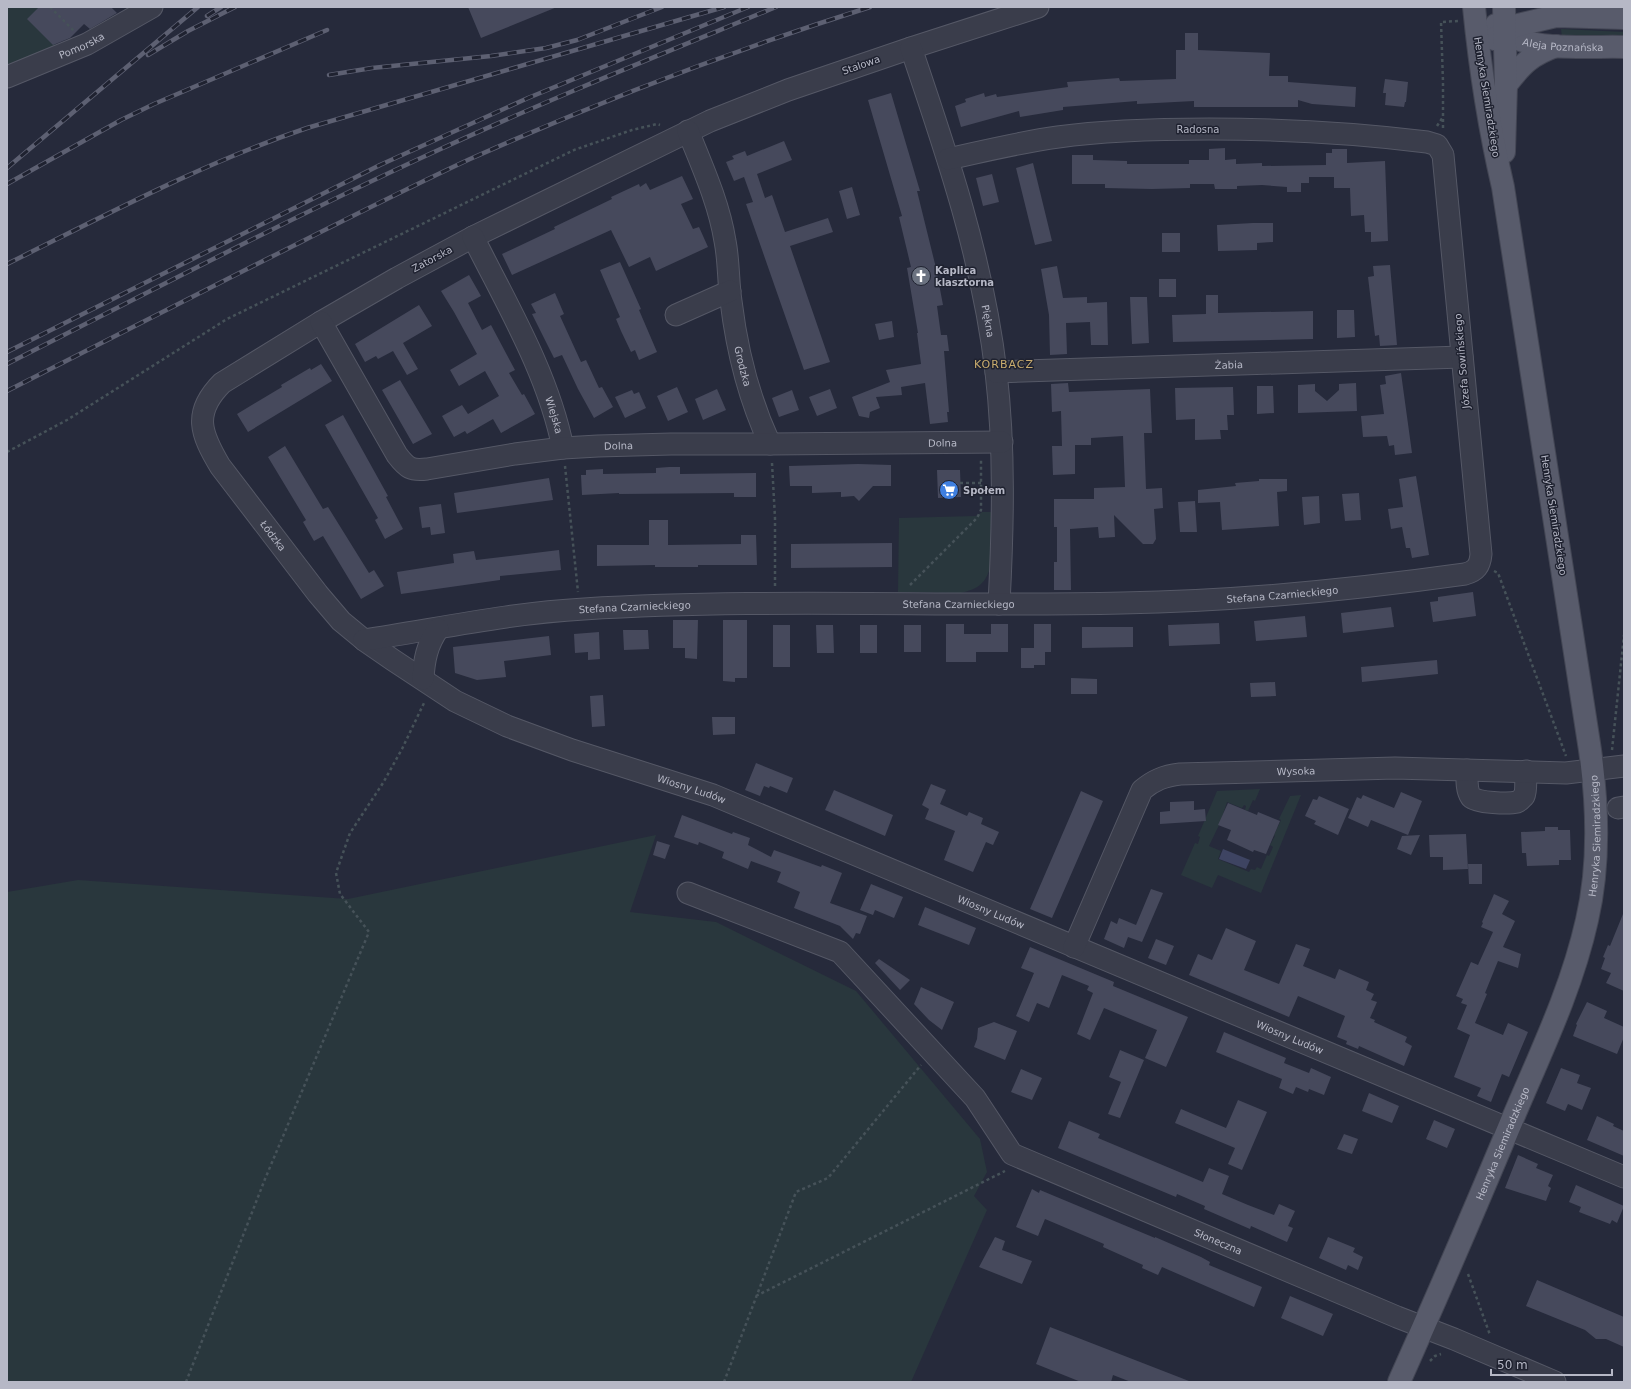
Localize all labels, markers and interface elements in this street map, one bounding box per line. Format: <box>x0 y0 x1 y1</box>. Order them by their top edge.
street label: Pomorska <box>57 30 106 61</box>
street label: Henryka Siemiradzkiego <box>1472 36 1502 158</box>
street label: Aleja Poznańska <box>1521 36 1603 53</box>
street label: Stalowa <box>840 53 882 77</box>
street label: Radosna <box>1177 124 1220 135</box>
street label: Zatorska <box>410 244 454 274</box>
church icon: Kaplica klasztorna <box>910 265 932 287</box>
place label: Kaplica klasztorna <box>935 265 994 288</box>
street label: Piękna <box>980 304 997 338</box>
street label: Józefa Sowińskiego <box>1452 313 1472 410</box>
street label: Grodzka <box>733 345 753 388</box>
district label: KORBACZ <box>974 358 1034 371</box>
street label: Żabia <box>1215 358 1243 370</box>
street label: Wiejska <box>544 395 565 435</box>
street label: Dolna <box>928 437 957 448</box>
street label: Dolna <box>604 440 633 451</box>
street label: Henryka Siemiradzkiego <box>1539 454 1569 576</box>
supermarket icon: Społem <box>938 479 960 501</box>
place label: Społem <box>963 485 1005 496</box>
street label: Łódzka <box>258 518 288 553</box>
street label: Stefana Czarnieckiego <box>1226 584 1339 604</box>
street label: Stefana Czarnieckiego <box>903 598 1015 610</box>
street label: Stefana Czarnieckiego <box>578 599 691 615</box>
street label: Wysoka <box>1276 765 1316 777</box>
street label: Wiosny Ludów <box>656 772 728 805</box>
street label: Henryka Siemiradzkiego <box>1586 775 1602 897</box>
street label: Wiosny Ludów <box>956 893 1026 931</box>
street label: Wiosny Ludów <box>1255 1018 1325 1056</box>
street label: Henryka Siemiradzkiego <box>1473 1085 1531 1202</box>
street label: Słoneczna <box>1193 1226 1244 1256</box>
scale bar <box>1491 1351 1612 1377</box>
text: 50 m <box>1497 1358 1528 1372</box>

